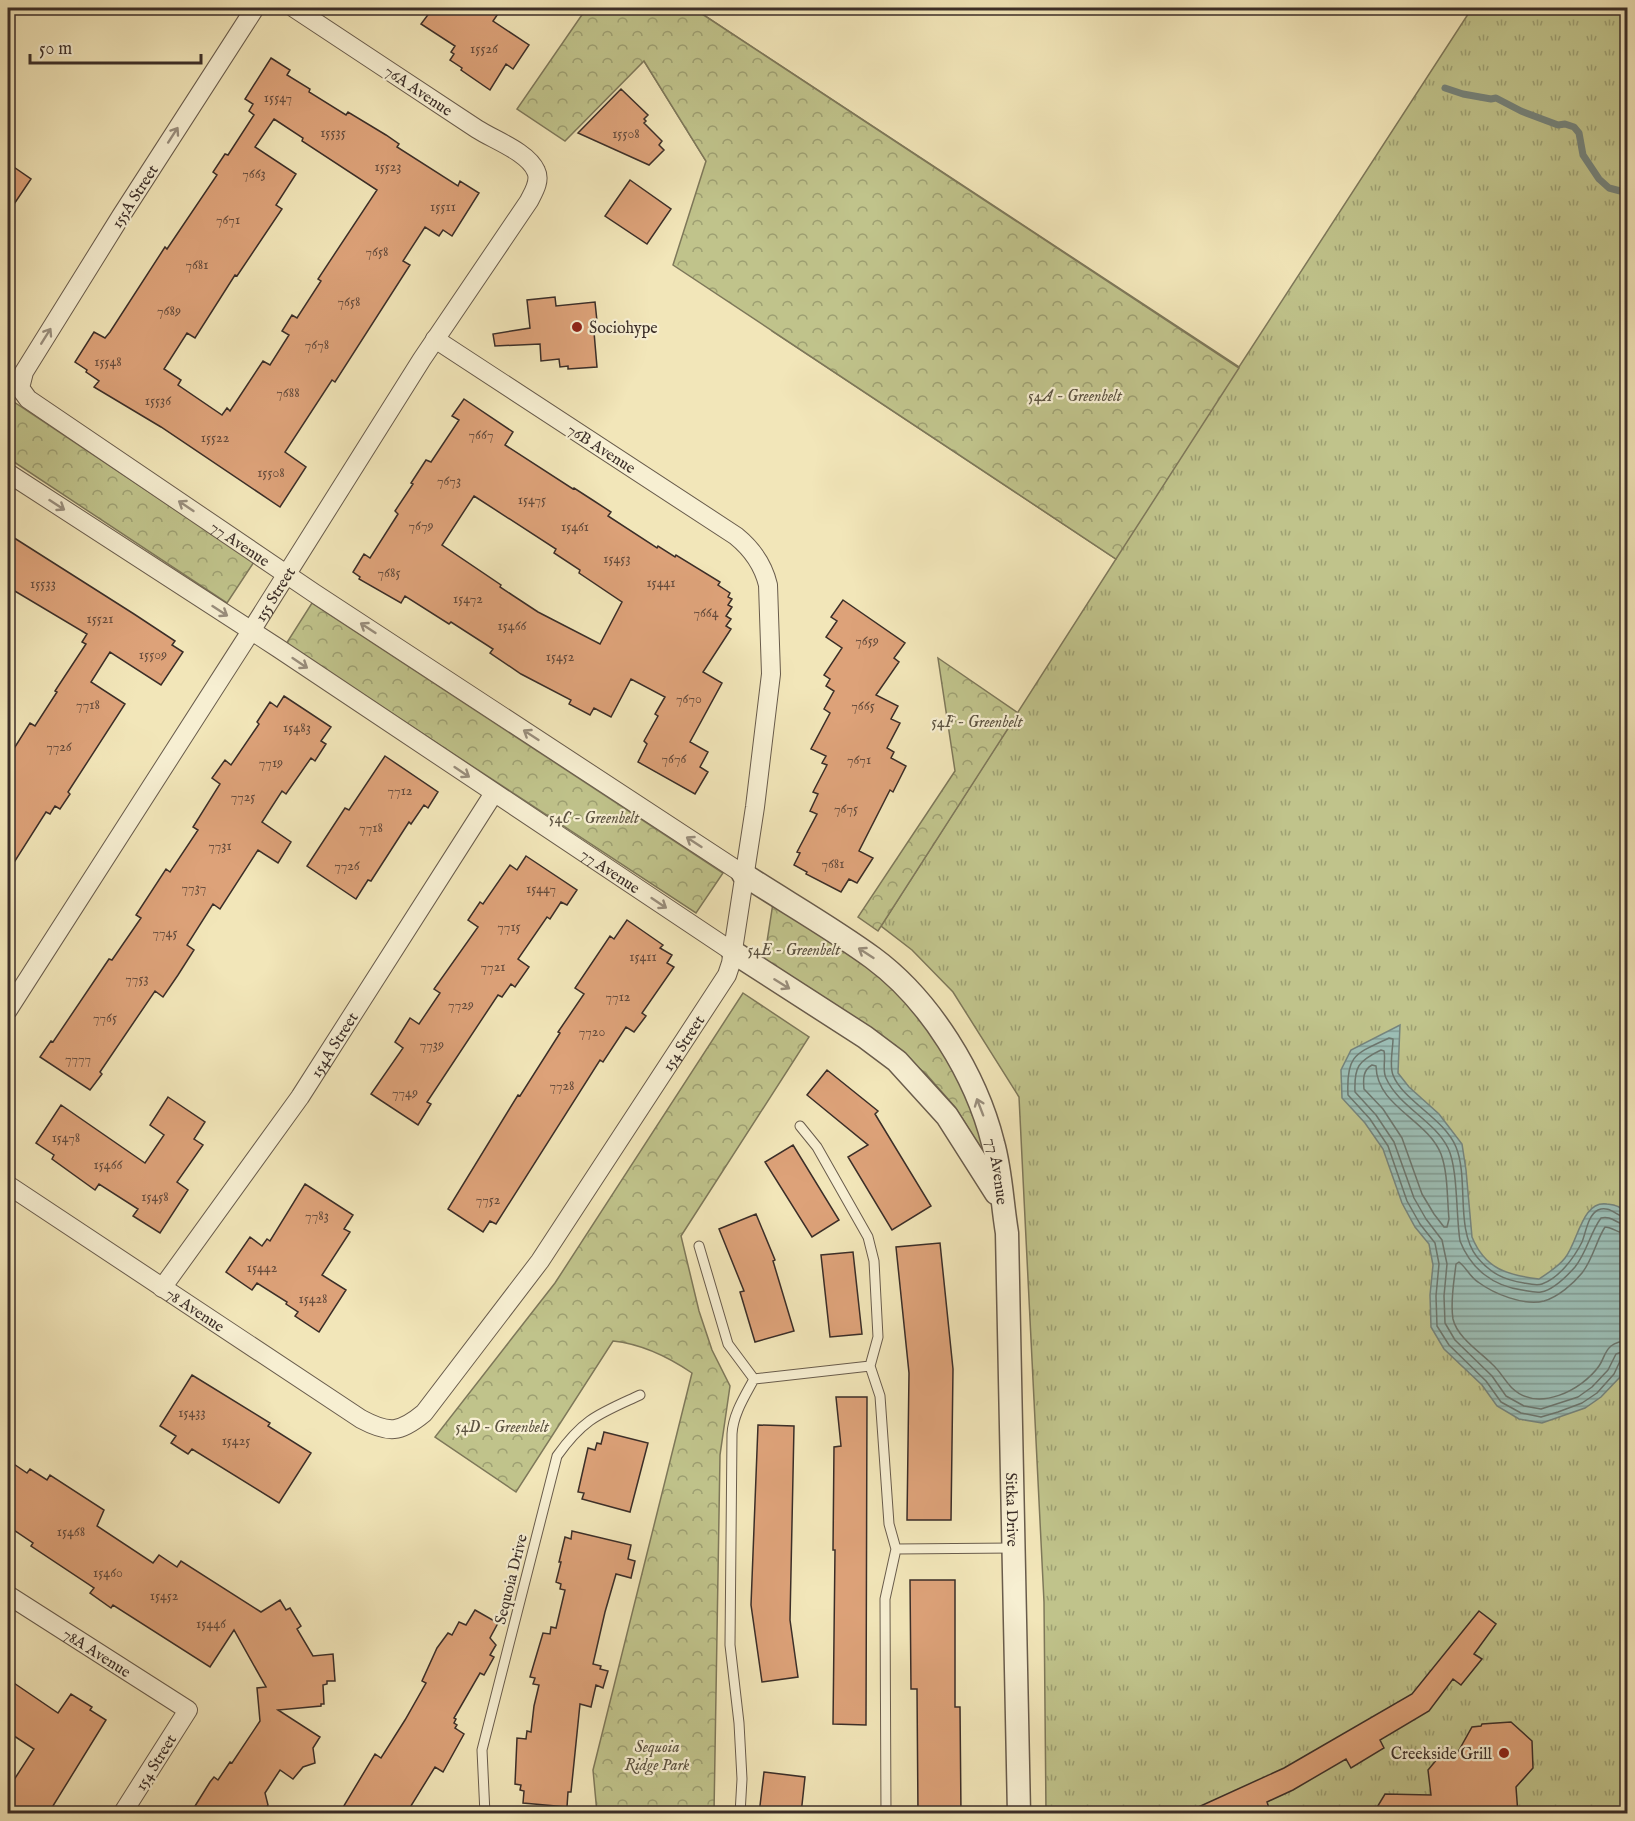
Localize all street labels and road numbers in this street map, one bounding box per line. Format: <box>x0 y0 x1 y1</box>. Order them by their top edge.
street label: 76A Avenue <box>380 62 456 122</box>
street label: 155A Street <box>108 161 164 233</box>
street label: 76B Avenue <box>563 420 639 479</box>
street label: 77 Avenue <box>206 518 273 572</box>
street label: 155 Street <box>251 563 301 626</box>
street label: 77 Avenue <box>576 845 643 899</box>
street label: 154A Street <box>307 1009 364 1082</box>
street label: 154 Street <box>659 1012 710 1076</box>
street label: 77 Avenue <box>980 1136 1011 1206</box>
street label: 78 Avenue <box>161 1284 228 1338</box>
street label: Sitka Drive <box>1000 1472 1021 1547</box>
street label: Sequoia Drive <box>491 1532 533 1627</box>
street label: 78A Avenue <box>58 1625 134 1683</box>
street label: 154 Street <box>132 1731 182 1795</box>

